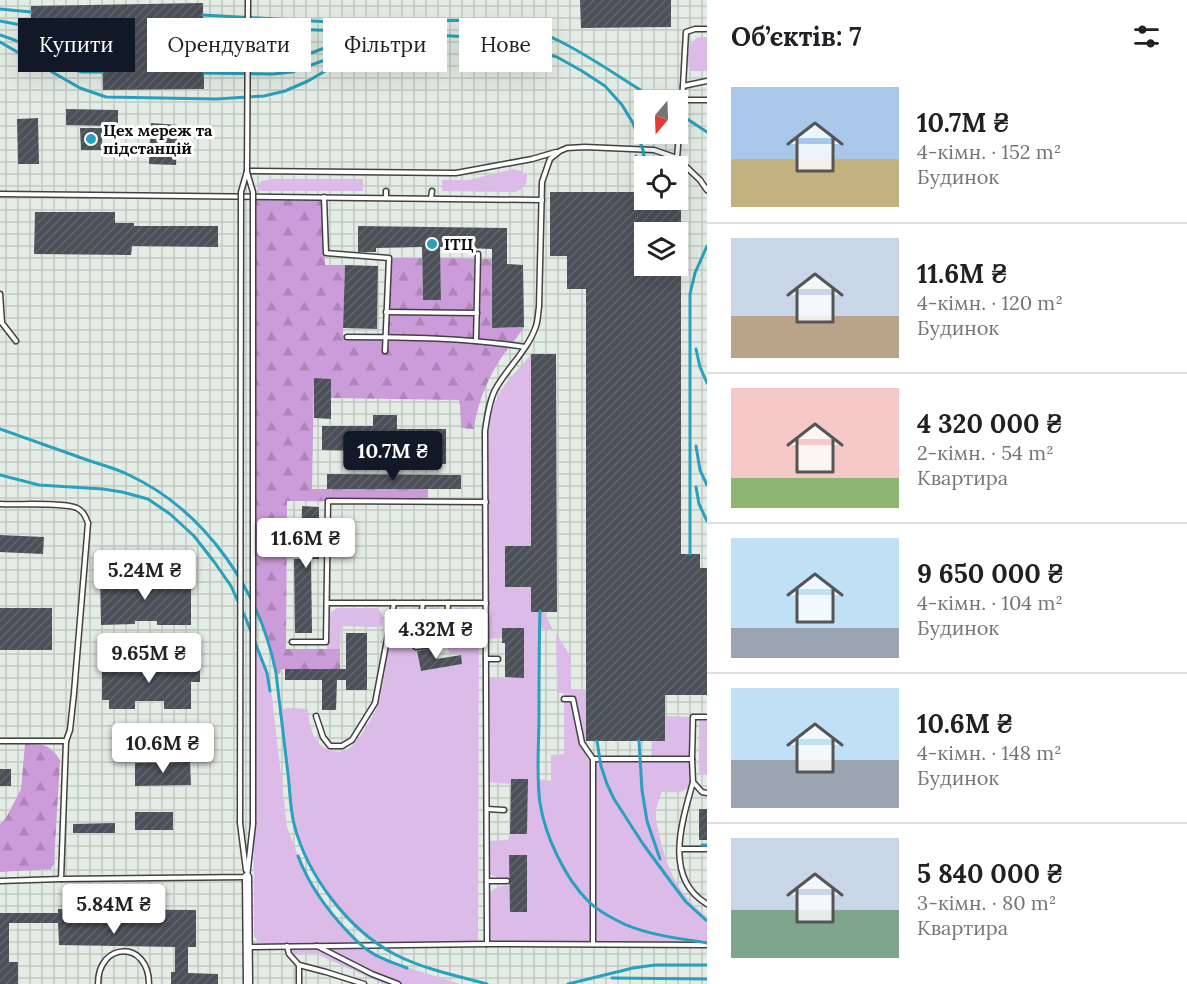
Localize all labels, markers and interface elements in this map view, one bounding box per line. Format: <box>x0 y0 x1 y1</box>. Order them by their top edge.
chip: Купити <box>18 18 135 72</box>
chip: Орендувати <box>147 18 311 72</box>
chip: Фільтри <box>323 18 447 72</box>
chip: Нове <box>459 18 552 72</box>
text: Об’єктів: 7 <box>731 20 861 53</box>
icon: filters <box>1130 20 1163 53</box>
north arrow <box>634 90 688 144</box>
map controls <box>634 90 688 276</box>
text: 10.7M ₴ <box>917 106 1010 139</box>
icon: home <box>779 111 851 183</box>
place label: Цех мереж та підстанцій <box>103 120 213 158</box>
marker: Цех мереж та підстанцій <box>84 132 98 146</box>
text: 4-кімн. · 152 m² <box>917 139 1061 164</box>
button: locate <box>634 156 688 210</box>
text: Будинок <box>917 164 999 189</box>
button: layers <box>634 222 688 276</box>
place label: ІТЦ <box>444 234 474 254</box>
marker: ІТЦ <box>425 237 439 251</box>
text: 11.6M ₴ <box>917 257 1008 290</box>
icon: home <box>779 262 851 334</box>
text: 4-кімн. · 120 m² <box>917 290 1063 315</box>
text: Будинок <box>917 315 999 340</box>
text: 4 320 000 ₴ <box>917 407 1063 440</box>
icon: home <box>779 412 851 484</box>
pin: 10.7M ₴ <box>338 431 448 482</box>
text: 10.7M ₴ <box>357 438 429 463</box>
text: 2-кімн. · 54 m² <box>917 440 1054 465</box>
text: Квартира <box>917 465 1008 490</box>
pin: 11.6M ₴ <box>251 518 361 569</box>
text: 11.6M ₴ <box>271 525 341 550</box>
pin: 5.24M ₴ <box>90 550 200 601</box>
text: 5.24M ₴ <box>108 557 182 582</box>
text: 9 650 000 ₴ <box>917 557 1064 590</box>
icon: home <box>779 562 851 634</box>
text: 4-кімн. · 104 m² <box>917 590 1063 615</box>
pin: 4.32M ₴ <box>381 609 491 660</box>
text: Будинок <box>917 615 999 640</box>
text: 4.32M ₴ <box>399 616 473 641</box>
pin: 9.65M ₴ <box>94 633 204 684</box>
text: 9.65M ₴ <box>111 640 187 665</box>
text: 10.6M ₴ <box>917 707 1013 740</box>
icon: home <box>779 712 851 784</box>
pin: 10.6M ₴ <box>108 723 218 774</box>
text: 10.6M ₴ <box>126 730 200 755</box>
text: 4-кімн. · 148 m² <box>917 740 1062 765</box>
text: Будинок <box>917 765 999 790</box>
text: 5 840 000 ₴ <box>917 857 1063 890</box>
icon: home <box>779 862 851 934</box>
pin: 5.84M ₴ <box>59 884 169 935</box>
text: 3-кімн. · 80 m² <box>917 890 1056 915</box>
text: 5.84M ₴ <box>76 891 152 916</box>
text: Квартира <box>917 915 1008 940</box>

